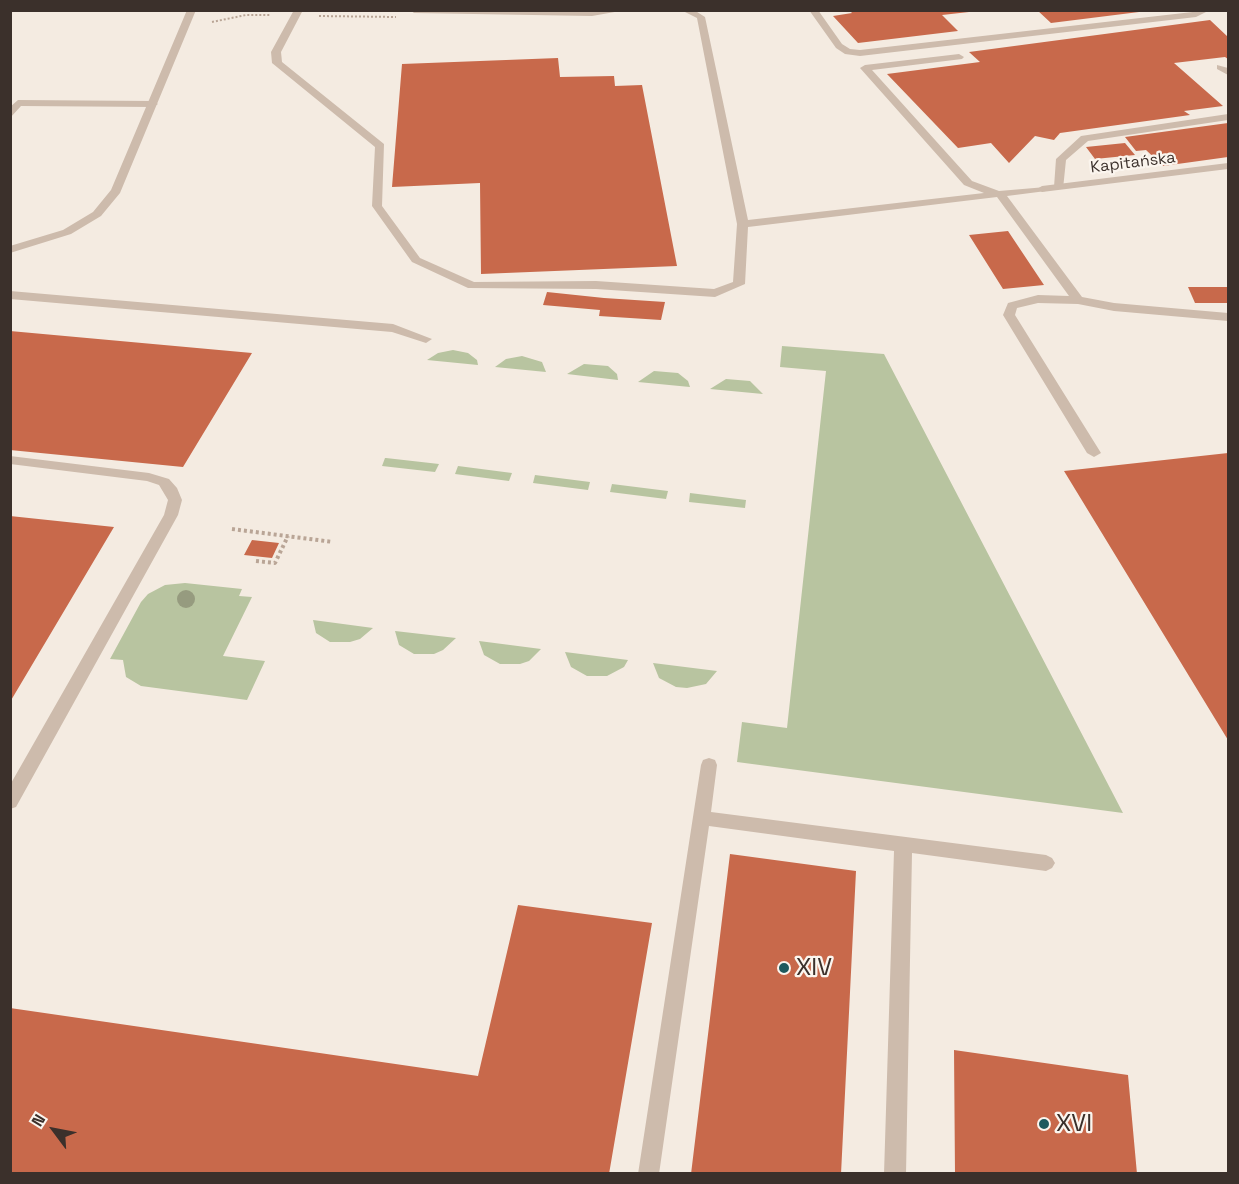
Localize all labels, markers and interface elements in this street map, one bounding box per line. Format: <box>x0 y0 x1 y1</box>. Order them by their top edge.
street label: Kapitańska <box>1089 148 1177 178</box>
place label: XIV <box>796 954 832 982</box>
marker: XIV <box>777 961 791 975</box>
north arrow <box>24 1100 84 1160</box>
text: N <box>27 1110 50 1130</box>
place label: XVI <box>1056 1110 1092 1138</box>
marker: XVI <box>1037 1117 1051 1131</box>

